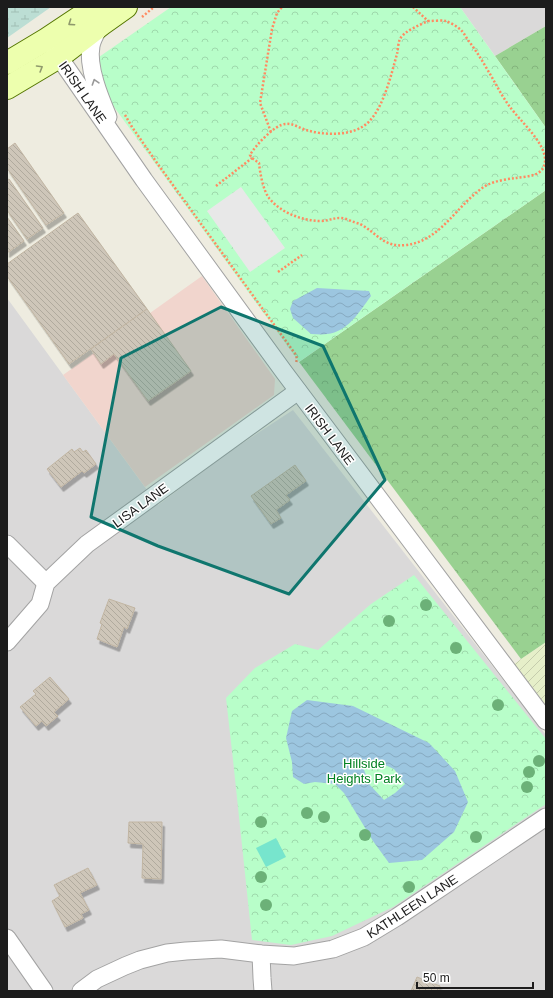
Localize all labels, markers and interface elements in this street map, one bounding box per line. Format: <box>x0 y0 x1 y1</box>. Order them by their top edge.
one-way arrow <box>68 18 75 26</box>
street label: IRISH LANE <box>56 58 110 126</box>
one-way arrow <box>36 65 43 72</box>
one-way arrow <box>91 79 100 86</box>
street label: IRISH LANE <box>302 401 358 468</box>
street label: LISA LANE <box>110 480 171 531</box>
park label: Hillside Heights Park <box>327 756 402 786</box>
street label: KATHLEEN LANE <box>364 871 461 941</box>
scale bar <box>417 964 533 990</box>
text: 50 m <box>423 971 450 985</box>

